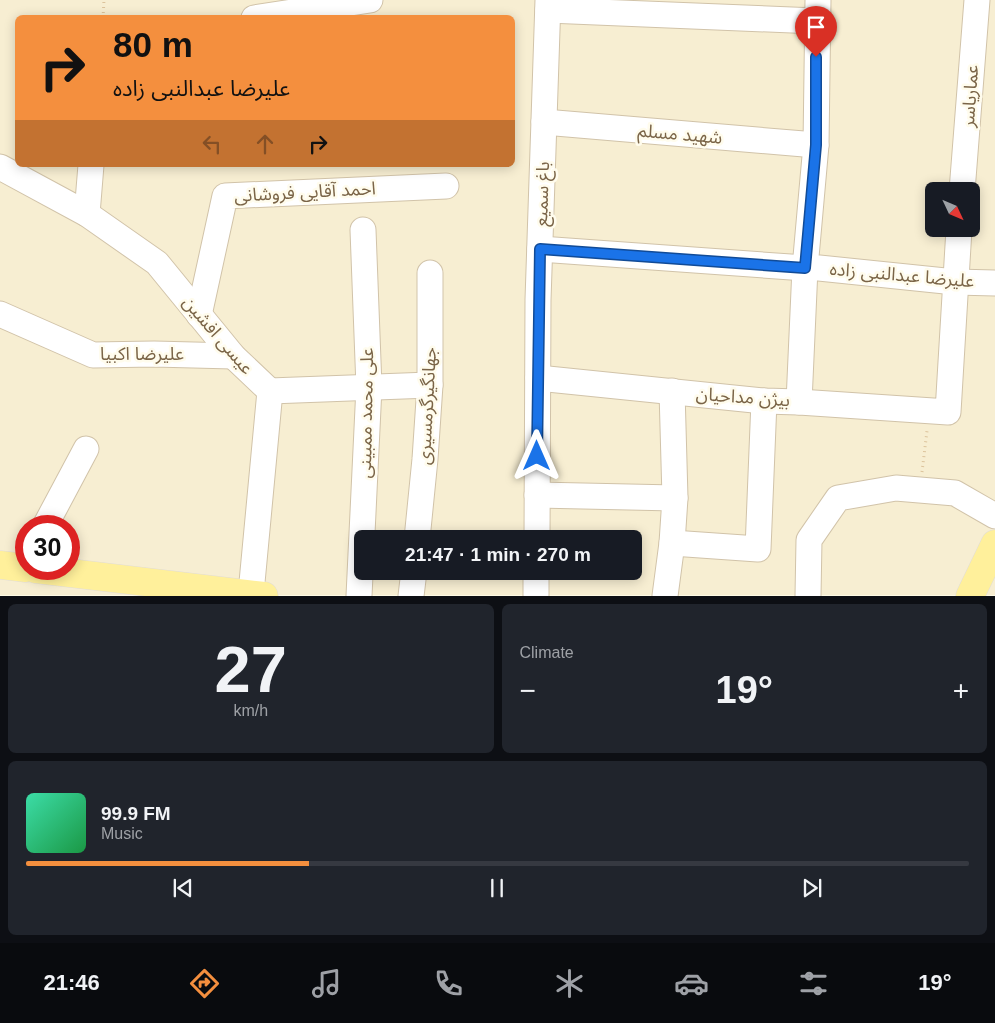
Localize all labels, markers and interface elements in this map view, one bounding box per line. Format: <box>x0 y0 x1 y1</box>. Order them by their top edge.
pin <box>795 6 837 57</box>
icon: arrive <box>802 13 830 41</box>
text: 80 m <box>113 25 193 64</box>
icon: right <box>30 35 95 100</box>
street label: عماریاسر <box>958 64 983 129</box>
text: علیرضا عبدالنبی زاده <box>113 76 290 101</box>
street label: شهید مسلم <box>637 120 723 151</box>
icon: left <box>198 130 226 158</box>
icon: ahead <box>251 130 279 158</box>
icon: right <box>304 130 332 158</box>
street label: باغ سمیع <box>531 161 557 227</box>
street label: احمد آقایی فروشانی <box>234 178 376 207</box>
north arrow <box>925 182 980 238</box>
map controls <box>925 182 980 237</box>
street label: علیرضا عبدالنبی زاده <box>829 259 975 292</box>
street label: عیسی افشین <box>178 292 257 379</box>
street label: علیرضا اکبیا <box>100 344 184 365</box>
street label: جهانگیرگرمسیری <box>414 346 441 466</box>
street label: علی محمد ممبینی <box>355 347 378 479</box>
street label: بیژن مداحیان <box>695 384 791 411</box>
position arrow <box>510 429 562 481</box>
speed limit sign: 30 <box>15 515 80 580</box>
text: 21:47 · 1 min · 270 m <box>405 544 591 565</box>
text: 27 <box>215 633 287 706</box>
text: Climate <box>520 644 574 661</box>
text: 19° <box>716 669 773 711</box>
text: − <box>520 675 536 706</box>
text: + <box>953 675 969 706</box>
text: km/h <box>233 702 268 719</box>
text: 99.9 FM <box>101 803 171 824</box>
text: Music <box>101 825 143 842</box>
icon: previous <box>169 874 197 902</box>
icon: pause <box>483 874 511 902</box>
icon: next <box>798 874 826 902</box>
icon: directions <box>187 966 222 1001</box>
icon: music <box>309 966 344 1001</box>
icon: phone <box>431 966 466 1001</box>
icon: climate <box>552 966 587 1001</box>
icon: car <box>674 966 709 1001</box>
icon: filters <box>796 966 831 1001</box>
text: 21:46 <box>43 970 100 995</box>
text: 19° <box>918 970 951 995</box>

